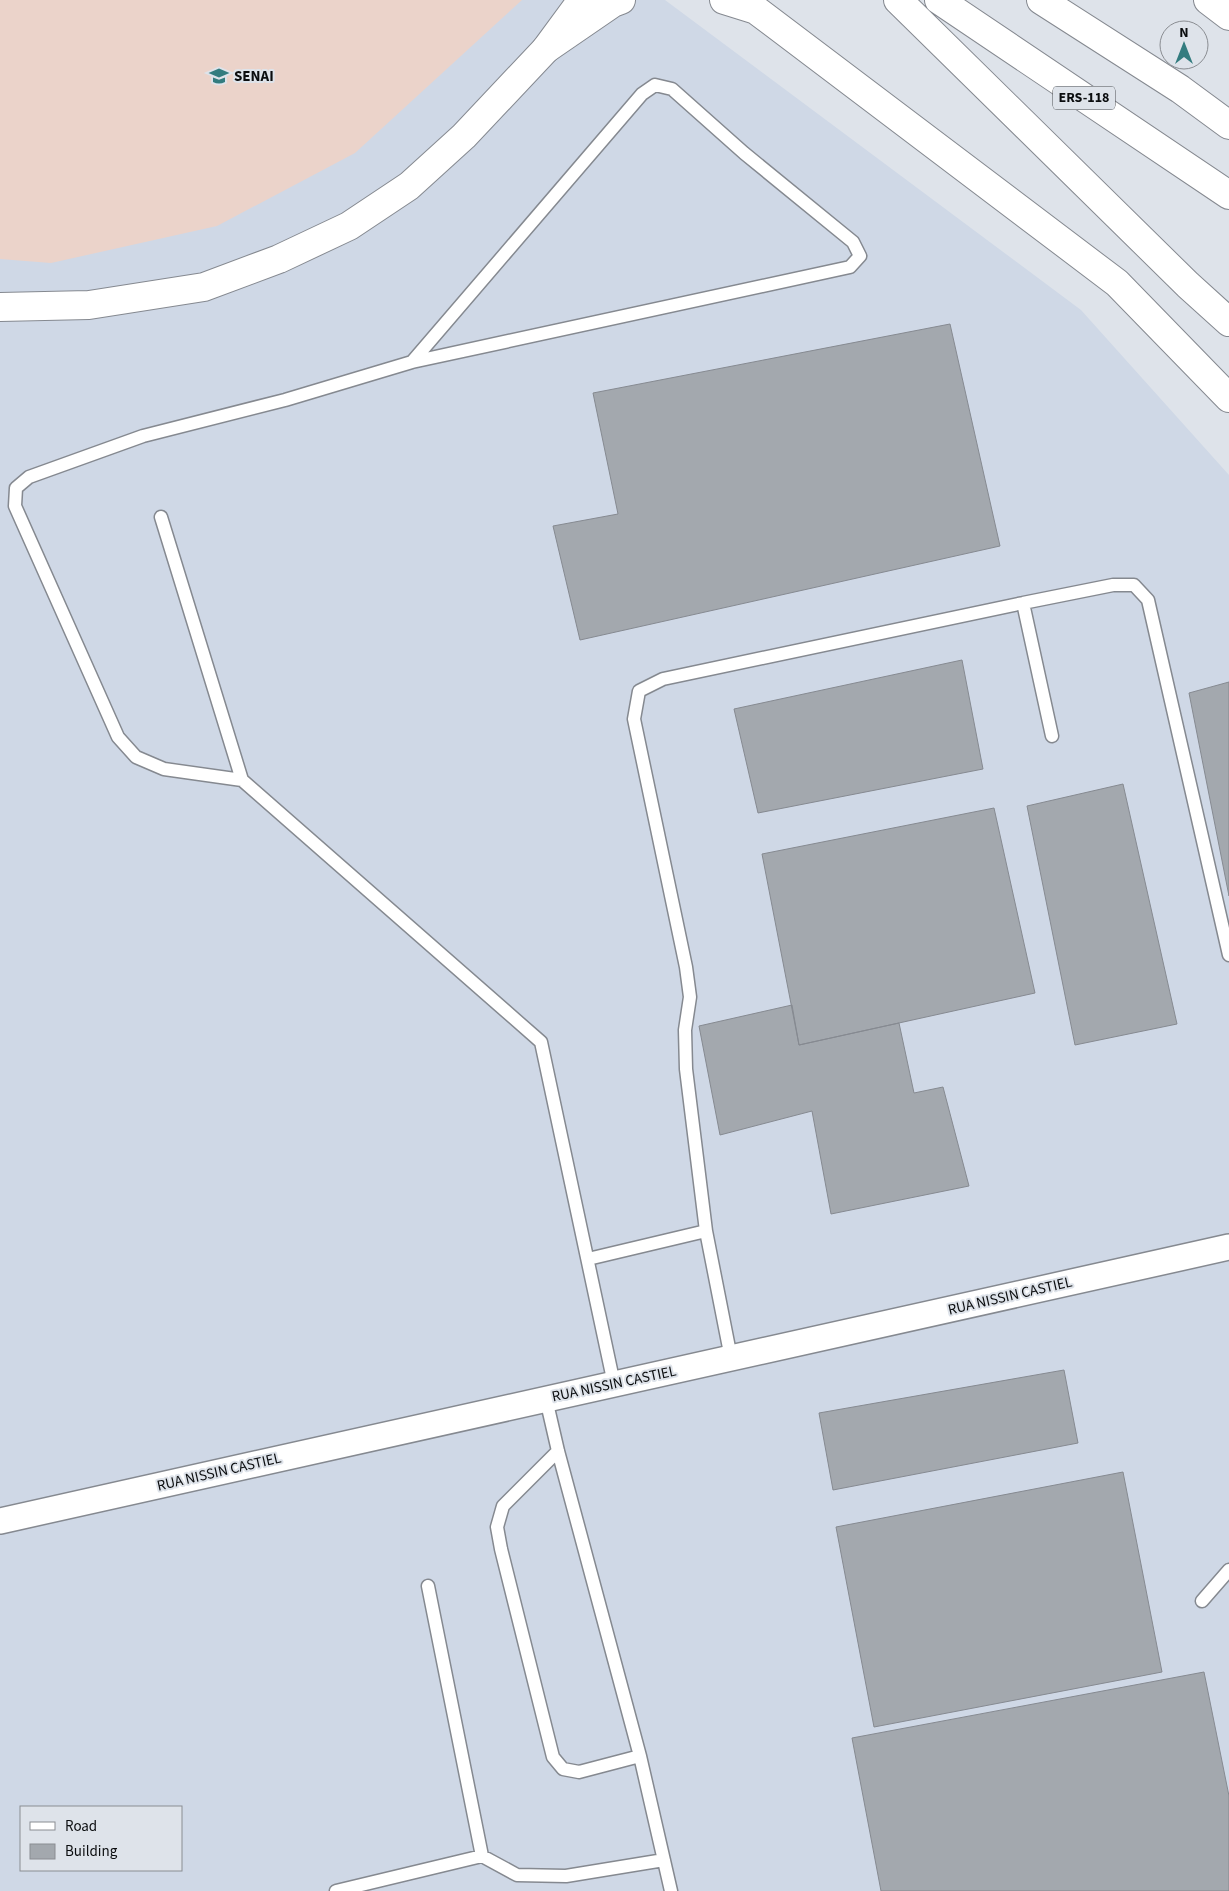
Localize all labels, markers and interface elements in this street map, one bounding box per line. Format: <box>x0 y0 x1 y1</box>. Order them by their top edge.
north arrow <box>1159 20 1209 70</box>
text: N <box>1179 23 1189 43</box>
school or university icon: SENAI <box>208 65 230 87</box>
place label: SENAI <box>234 66 274 87</box>
road number: ERS-118 <box>1053 86 1115 110</box>
street label: RUA NISSIN CASTIEL <box>946 1272 1074 1320</box>
street label: RUA NISSIN CASTIEL <box>550 1361 678 1407</box>
street label: RUA NISSIN CASTIEL <box>155 1448 283 1496</box>
legend <box>20 1806 182 1871</box>
text: Road <box>65 1816 97 1837</box>
text: Building <box>65 1841 118 1862</box>

